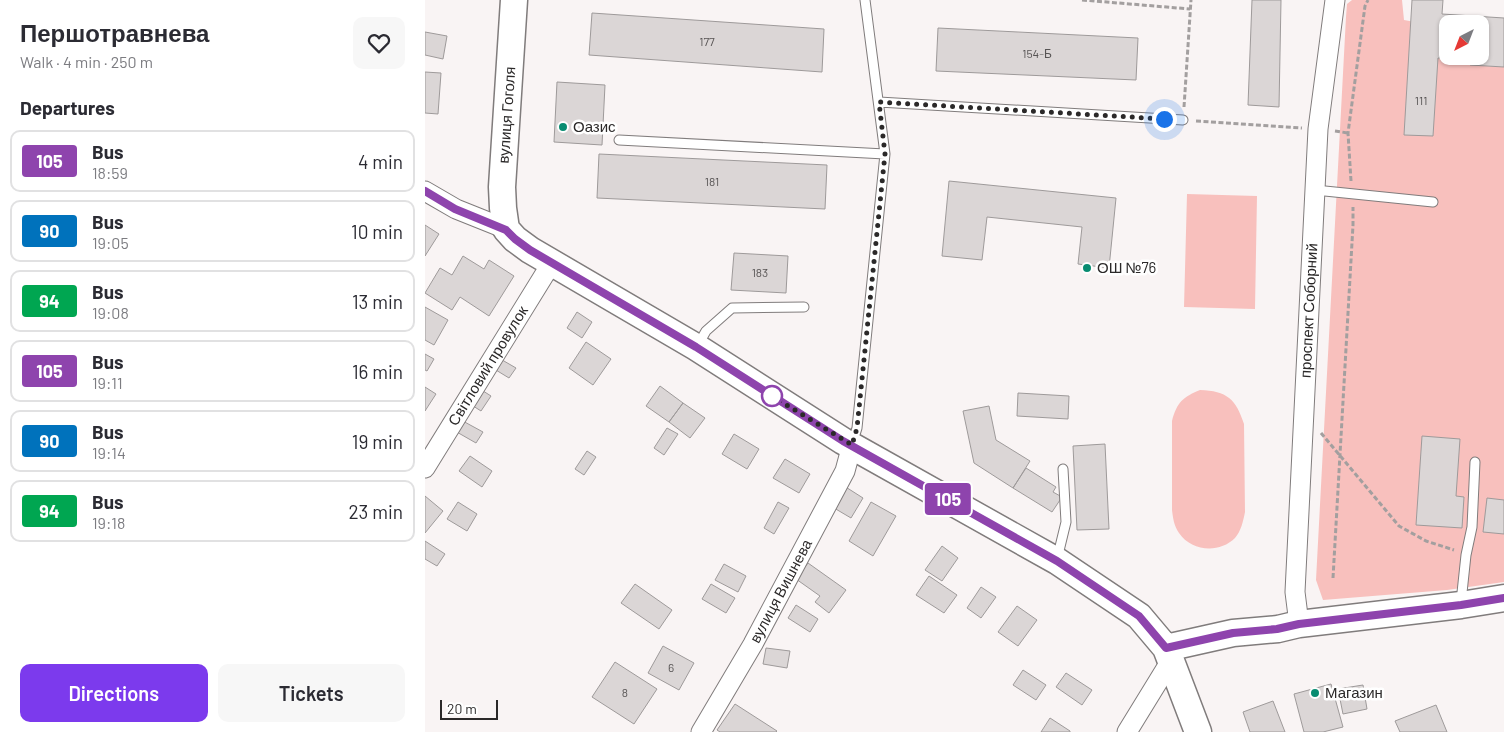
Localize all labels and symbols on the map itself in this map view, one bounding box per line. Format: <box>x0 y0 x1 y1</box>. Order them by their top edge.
north arrow <box>1439 15 1489 65</box>
house number: 177 <box>699 34 715 48</box>
house number: 154-Б <box>1022 46 1052 60</box>
street label: вулиця Гоголя <box>494 66 518 164</box>
house number: 111 <box>1415 93 1427 107</box>
your location <box>1152 107 1177 132</box>
place label: Оазис <box>573 117 616 135</box>
marker: Оазис <box>557 121 569 133</box>
house number: 181 <box>705 174 719 188</box>
street label: проспект Соборний <box>1296 243 1320 378</box>
place label: ОШ №76 <box>1097 258 1156 276</box>
marker: ОШ №76 <box>1081 262 1093 274</box>
house number: 183 <box>752 265 768 279</box>
street label: Світловий провулок <box>444 302 531 428</box>
unlabelled marker <box>761 385 783 407</box>
line badge: 105 <box>919 483 977 515</box>
street label: вулиця Вишнева <box>745 535 815 646</box>
house number: 6 <box>668 660 674 674</box>
place label: Магазин <box>1325 683 1383 701</box>
house number: 8 <box>622 685 628 699</box>
marker: Магазин <box>1309 687 1321 699</box>
scale bar <box>440 697 497 720</box>

